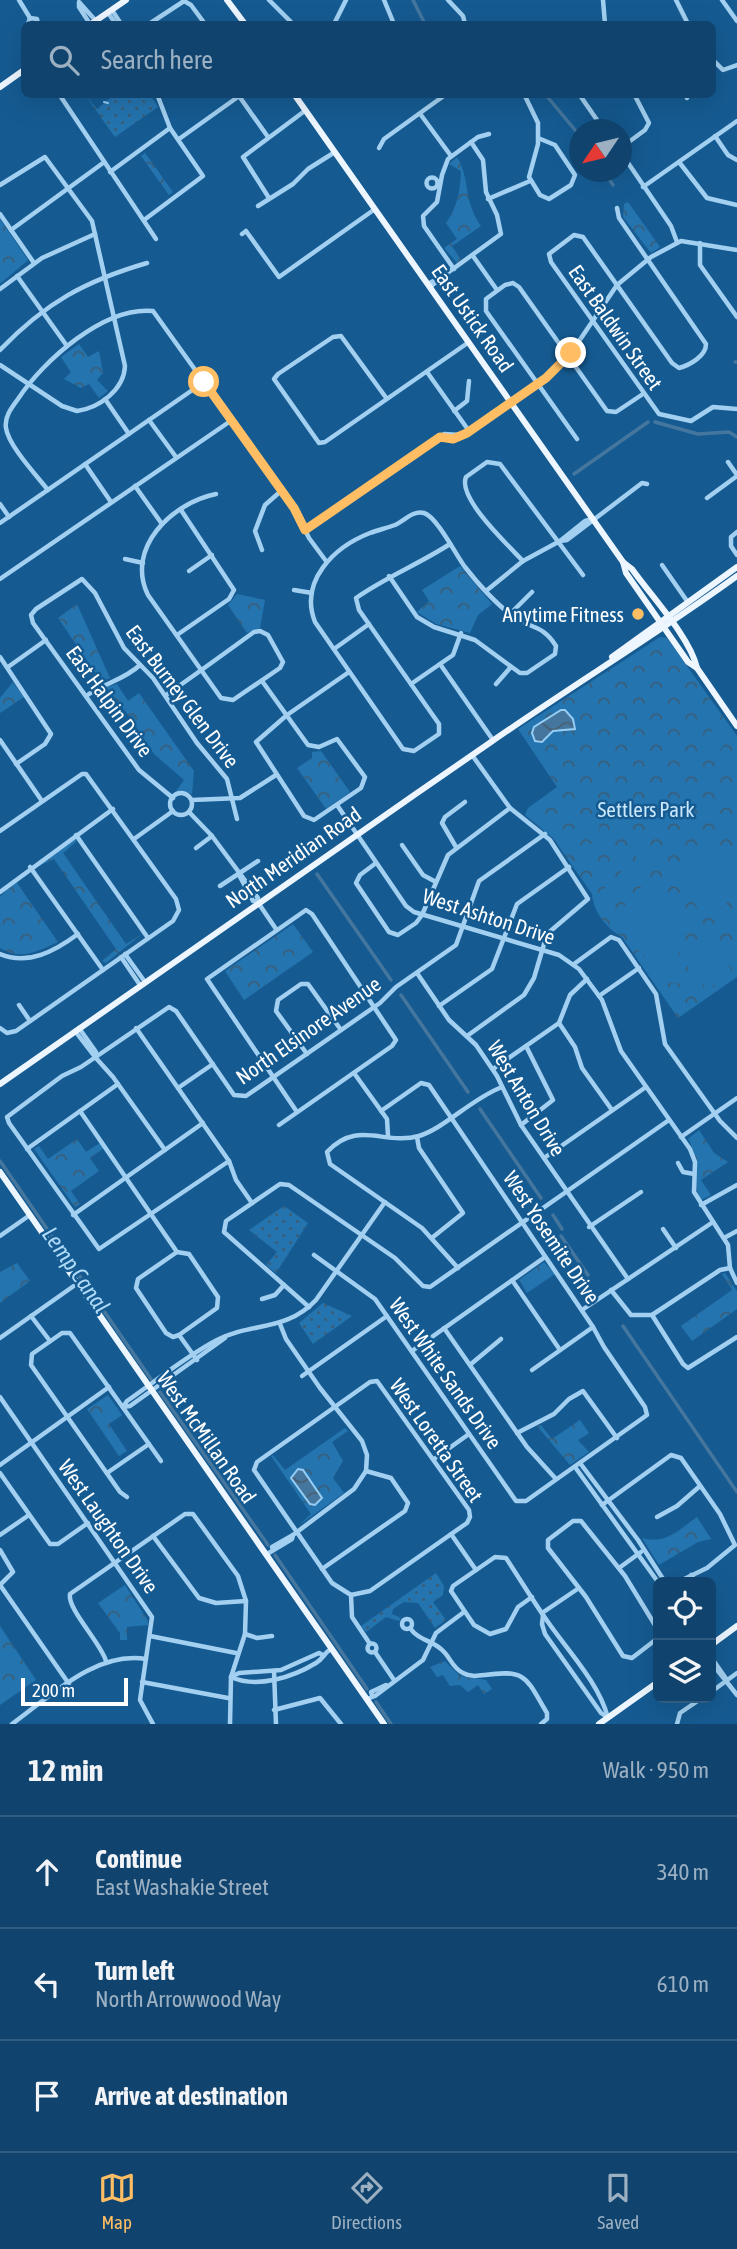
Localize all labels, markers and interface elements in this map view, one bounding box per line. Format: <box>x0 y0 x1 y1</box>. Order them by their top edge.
search box <box>21 21 716 98</box>
icon: search <box>45 41 83 79</box>
text: Search here <box>101 45 213 75</box>
north arrow <box>569 119 632 182</box>
street label: East Ustick Road <box>427 260 519 376</box>
street label: East Baldwin Street <box>564 260 668 394</box>
route end <box>555 337 586 368</box>
route start <box>188 366 219 397</box>
place label: Anytime Fitness <box>503 602 624 626</box>
marker: Anytime Fitness <box>630 606 646 622</box>
street label: East Burney Glen Drive <box>122 620 244 772</box>
street label: East Halpin Drive <box>62 641 158 761</box>
park label: Settlers Park <box>598 797 694 821</box>
street label: North Meridian Road <box>221 801 365 913</box>
street label: West Ashton Drive <box>420 883 558 949</box>
street label: North Elsinore Avenue <box>231 971 385 1089</box>
street label: West Anton Drive <box>483 1036 571 1160</box>
street label: West Yosemite Drive <box>499 1166 605 1308</box>
water label: Lemp Canal <box>37 1222 115 1318</box>
street label: West White Sands Drive <box>385 1293 507 1453</box>
street label: West McMillan Road <box>153 1367 261 1507</box>
street label: West Loretta Street <box>386 1374 488 1506</box>
street label: West Laughton Drive <box>54 1455 164 1597</box>
map controls <box>653 1577 716 1703</box>
button: locate <box>653 1577 716 1640</box>
button: layers <box>653 1640 716 1703</box>
scale bar <box>21 1675 128 1707</box>
text: 200 m <box>32 1679 75 1701</box>
text: 12 min <box>28 1753 103 1787</box>
text: Walk · 950 m <box>603 1757 709 1783</box>
text: Continue <box>95 1844 182 1874</box>
icon: ahead <box>28 1853 66 1891</box>
text: 340 m <box>657 1859 709 1885</box>
text: East Washakie Street <box>95 1874 269 1900</box>
text: Turn left <box>95 1956 175 1986</box>
icon: left <box>28 1965 66 2003</box>
text: 610 m <box>657 1971 709 1997</box>
text: North Arrowwood Way <box>95 1986 281 2012</box>
icon: arrive <box>28 2077 66 2115</box>
text: Arrive at destination <box>95 2081 288 2111</box>
tab: Map <box>98 2169 136 2233</box>
tab: Directions <box>331 2169 402 2233</box>
tab: Saved <box>597 2169 639 2233</box>

